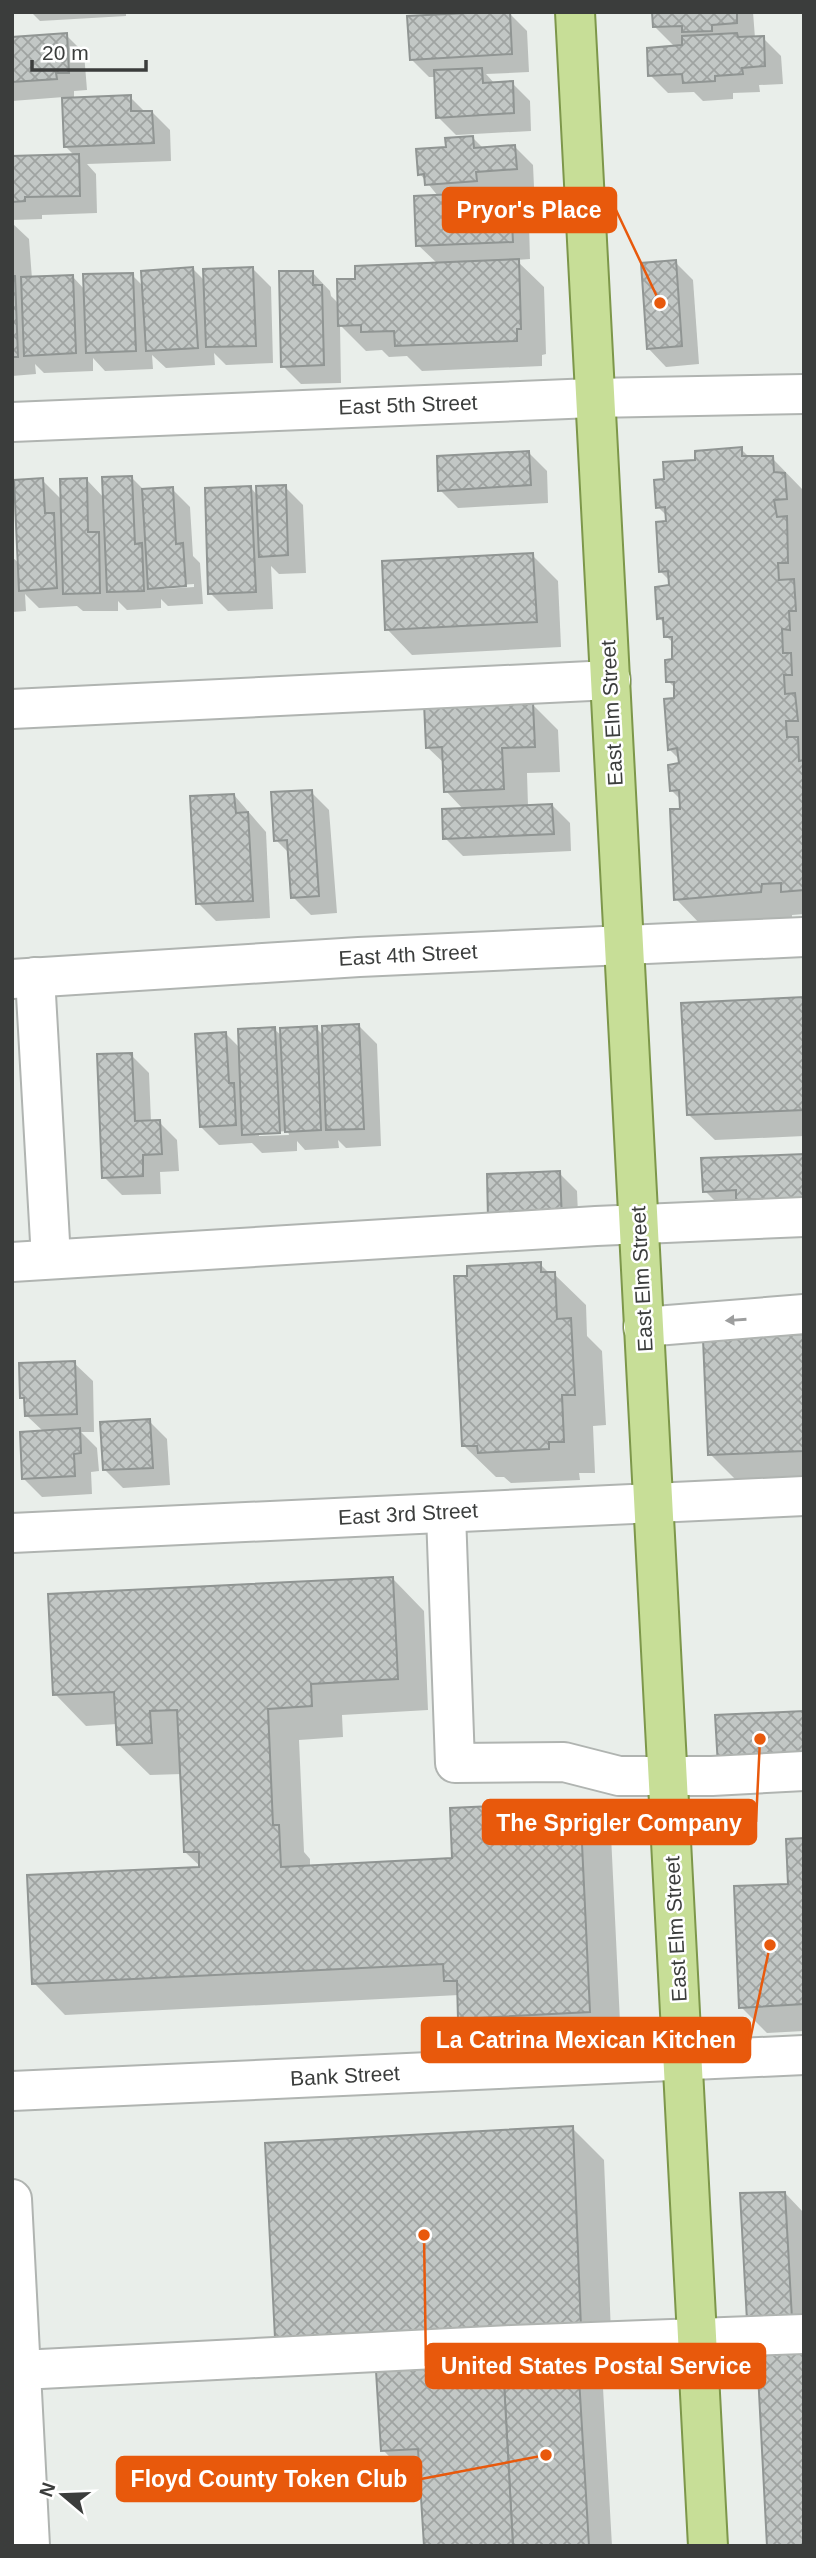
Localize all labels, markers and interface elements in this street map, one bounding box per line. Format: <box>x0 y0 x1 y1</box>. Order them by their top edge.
scale bar <box>32 28 145 72</box>
text: 20 m <box>42 41 89 64</box>
callout: Pryor's Place <box>443 188 616 232</box>
text: Pryor's Place <box>457 197 601 223</box>
street label: East 5th Street <box>338 391 478 418</box>
street label: East Elm Street <box>596 639 627 786</box>
street label: East 4th Street <box>338 939 478 970</box>
street label: East Elm Street <box>626 1205 657 1352</box>
one-way arrow <box>724 1315 746 1326</box>
street label: East 3rd Street <box>337 1498 479 1529</box>
callout: The Sprigler Company <box>483 1800 756 1844</box>
text: The Sprigler Company <box>496 1810 742 1836</box>
street label: East Elm Street <box>660 1855 691 2002</box>
callout: La Catrina Mexican Kitchen <box>422 2018 750 2062</box>
text: La Catrina Mexican Kitchen <box>436 2027 736 2053</box>
street label: Bank Street <box>290 2061 401 2090</box>
callout: United States Postal Service <box>426 2344 765 2388</box>
text: United States Postal Service <box>441 2353 751 2379</box>
callout: Floyd County Token Club <box>117 2457 421 2501</box>
north arrow <box>28 2460 98 2530</box>
text: Floyd County Token Club <box>131 2466 407 2492</box>
text: N <box>35 2480 60 2500</box>

